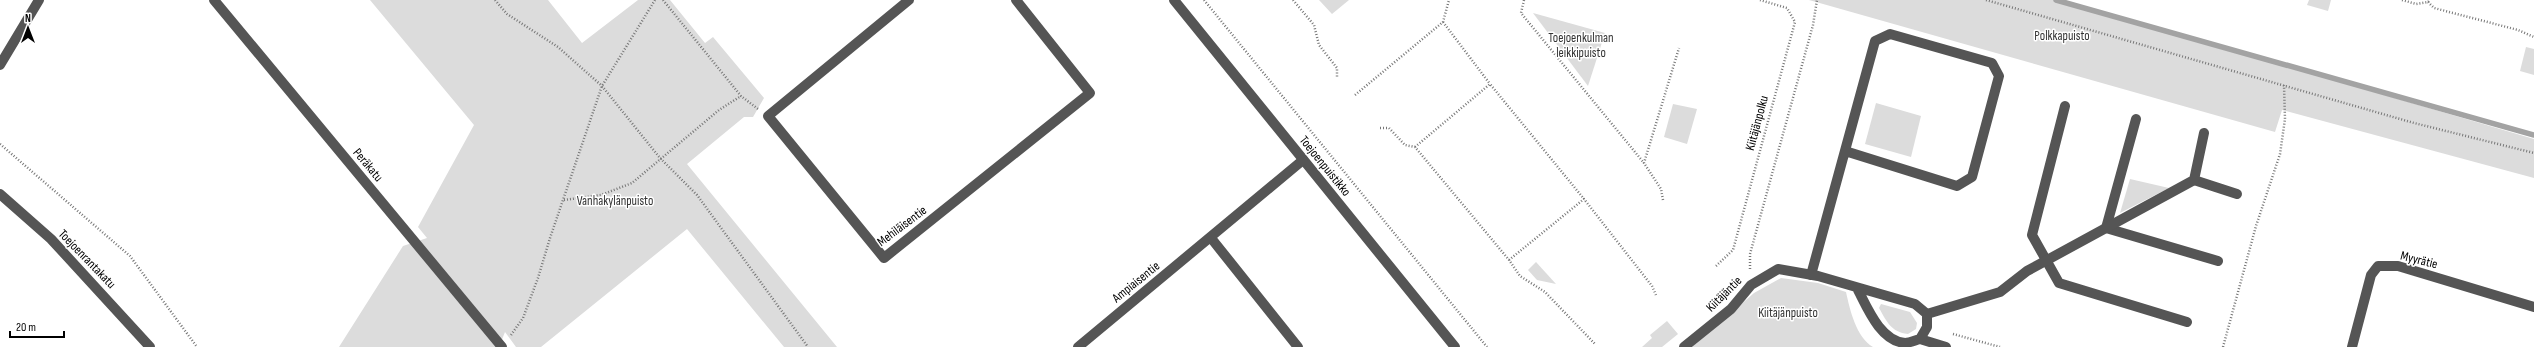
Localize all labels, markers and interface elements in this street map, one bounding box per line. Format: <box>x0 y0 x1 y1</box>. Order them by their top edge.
north arrow <box>8 8 48 48</box>
text: N <box>25 12 31 25</box>
park label: Polkkapuisto <box>2034 28 2090 44</box>
park label: Toejoenkulman leikkipuisto <box>1548 30 1614 61</box>
street label: Kiitäjänpolku <box>1742 94 1772 152</box>
street label: Toejoenpuistikko <box>1296 133 1354 199</box>
street label: Peräkatu <box>349 145 387 185</box>
park label: Vanhakylänpuisto <box>577 193 653 209</box>
street label: Mehiläisentie <box>874 202 930 250</box>
street label: Toejoenrantakatu <box>55 226 119 292</box>
street label: Myyrätie <box>2399 248 2439 272</box>
street label: Ampiaisentie <box>1108 258 1163 307</box>
street label: Kiitäjäntie <box>1703 273 1745 315</box>
park label: Kiitäjänpuisto <box>1758 305 1818 321</box>
scale bar <box>10 313 64 339</box>
text: 20 m <box>16 320 36 335</box>

